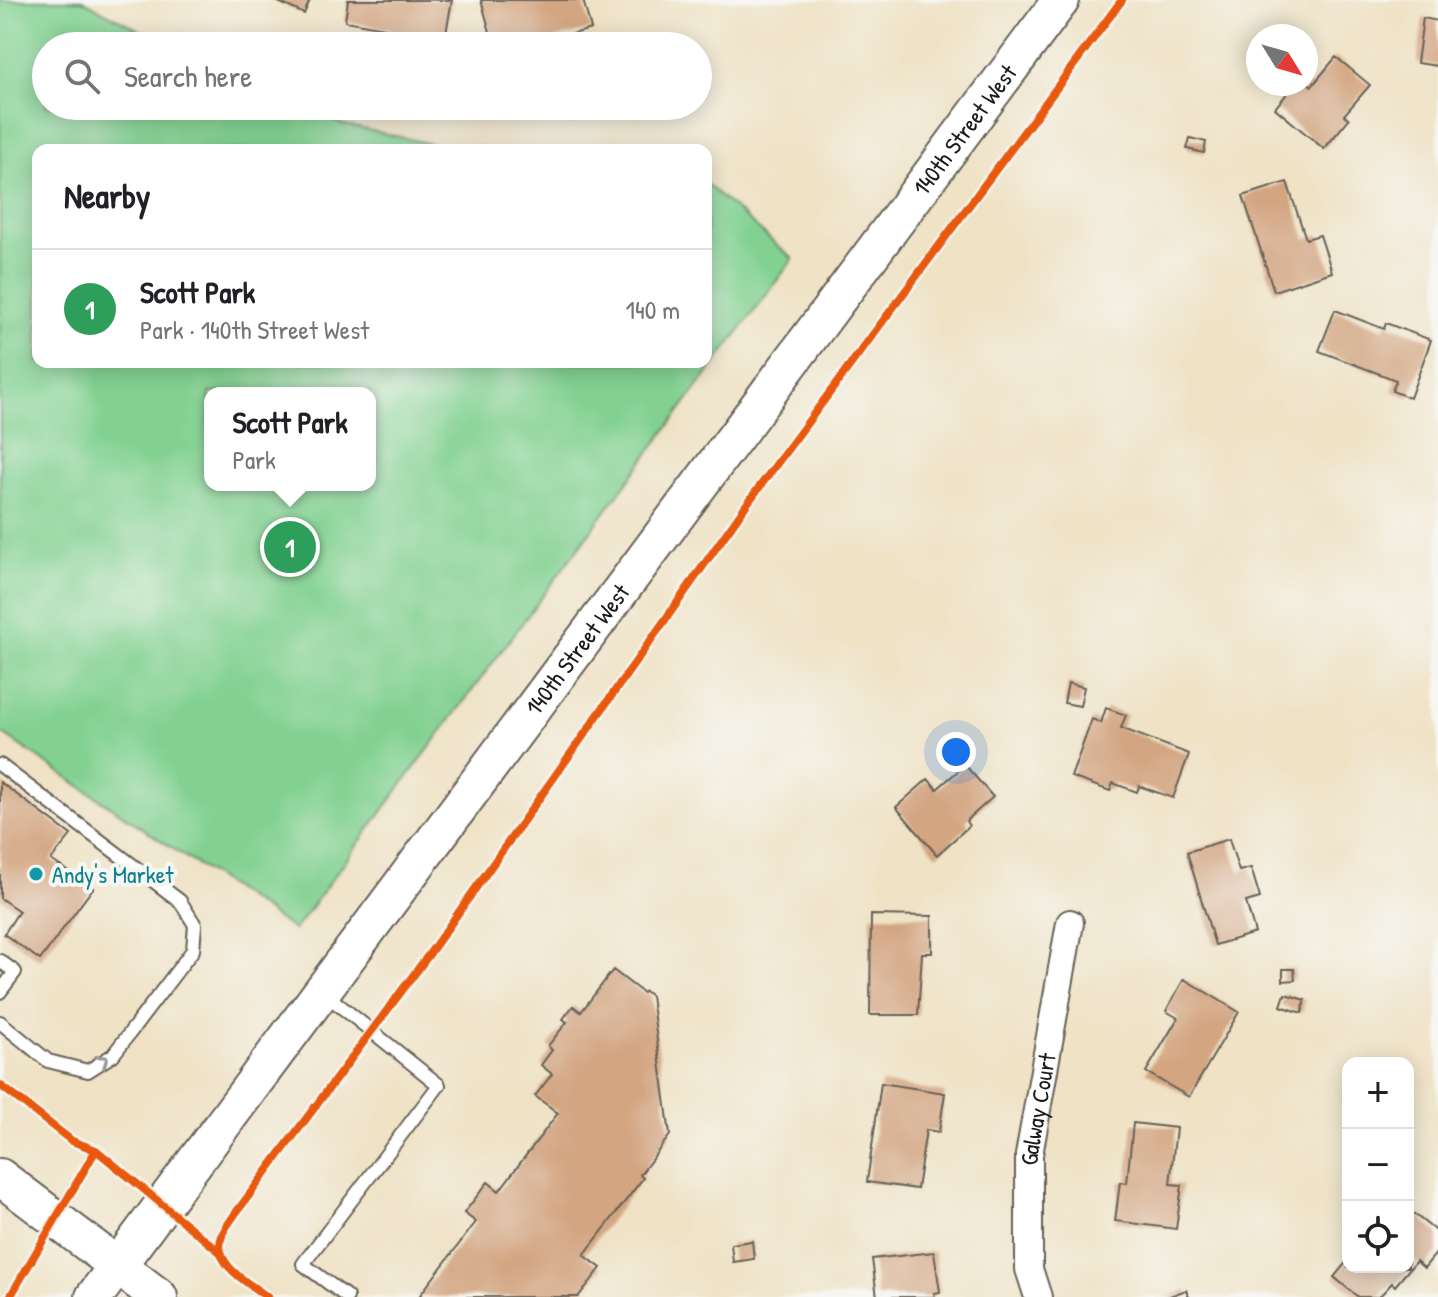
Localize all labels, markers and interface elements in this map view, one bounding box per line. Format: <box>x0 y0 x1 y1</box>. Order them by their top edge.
north arrow <box>1246 24 1318 96</box>
search box <box>32 32 712 120</box>
icon: search <box>60 54 104 98</box>
text: Search here <box>124 56 252 96</box>
street label: 140th Street West <box>905 57 1024 202</box>
text: Nearby <box>64 173 150 219</box>
text: Scott Park <box>140 272 255 312</box>
text: 1 <box>85 292 95 327</box>
text: 140 m <box>626 292 680 327</box>
text: Park · 140th Street West <box>140 312 369 347</box>
popup <box>204 387 376 491</box>
text: Scott Park <box>232 402 348 442</box>
text: Park <box>232 442 276 477</box>
pin: 1 <box>264 517 316 577</box>
street label: 140th Street West <box>518 577 637 721</box>
your location <box>936 732 976 772</box>
place label: Andy's Market <box>52 858 174 890</box>
marker: Andy's Market <box>27 865 45 883</box>
street label: Galway Court <box>1013 1050 1063 1165</box>
one-way arrow <box>95 1055 109 1070</box>
map controls <box>1342 1057 1414 1273</box>
button: + <box>1342 1057 1414 1129</box>
button: − <box>1342 1129 1414 1201</box>
button: locate <box>1342 1201 1414 1273</box>

